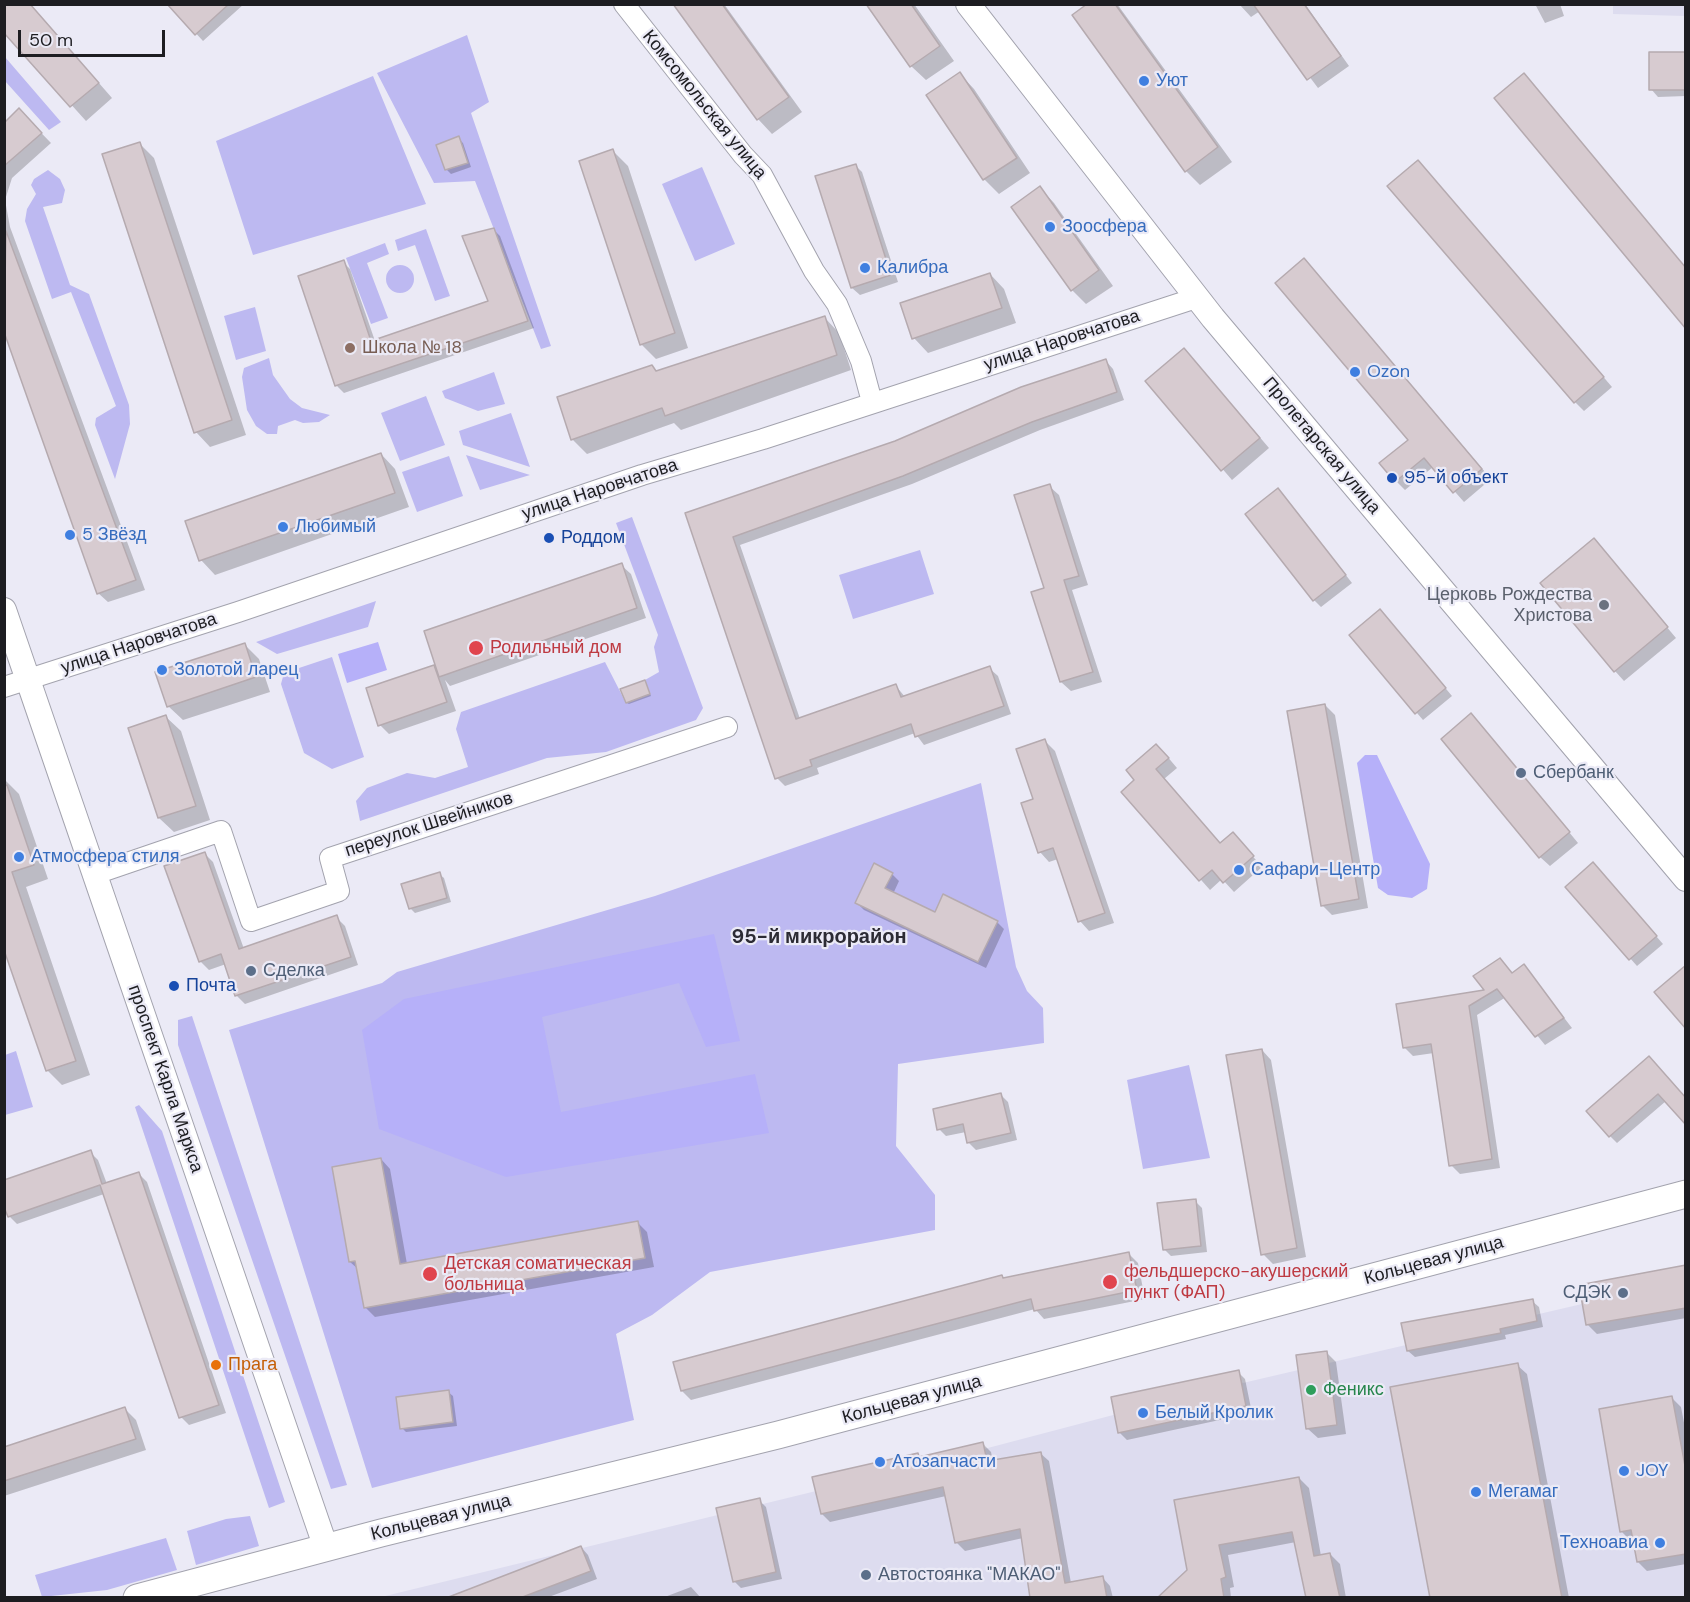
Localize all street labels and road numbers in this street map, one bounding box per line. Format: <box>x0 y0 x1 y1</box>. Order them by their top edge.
street label: Комсомольская улица <box>637 26 771 184</box>
street label: улица Наровчатова <box>981 306 1143 376</box>
street label: Пролетарская улица <box>1257 373 1385 519</box>
street label: улица Наровчатова <box>519 455 681 525</box>
street label: улица Наровчатова <box>58 609 220 679</box>
street label: переулок Швейников <box>342 788 516 862</box>
street label: проспект Карла Маркса <box>123 982 207 1176</box>
street label: Кольцевая улица <box>1362 1232 1506 1290</box>
street label: Кольцевая улица <box>840 1371 984 1429</box>
street label: Кольцевая улица <box>369 1490 513 1546</box>

